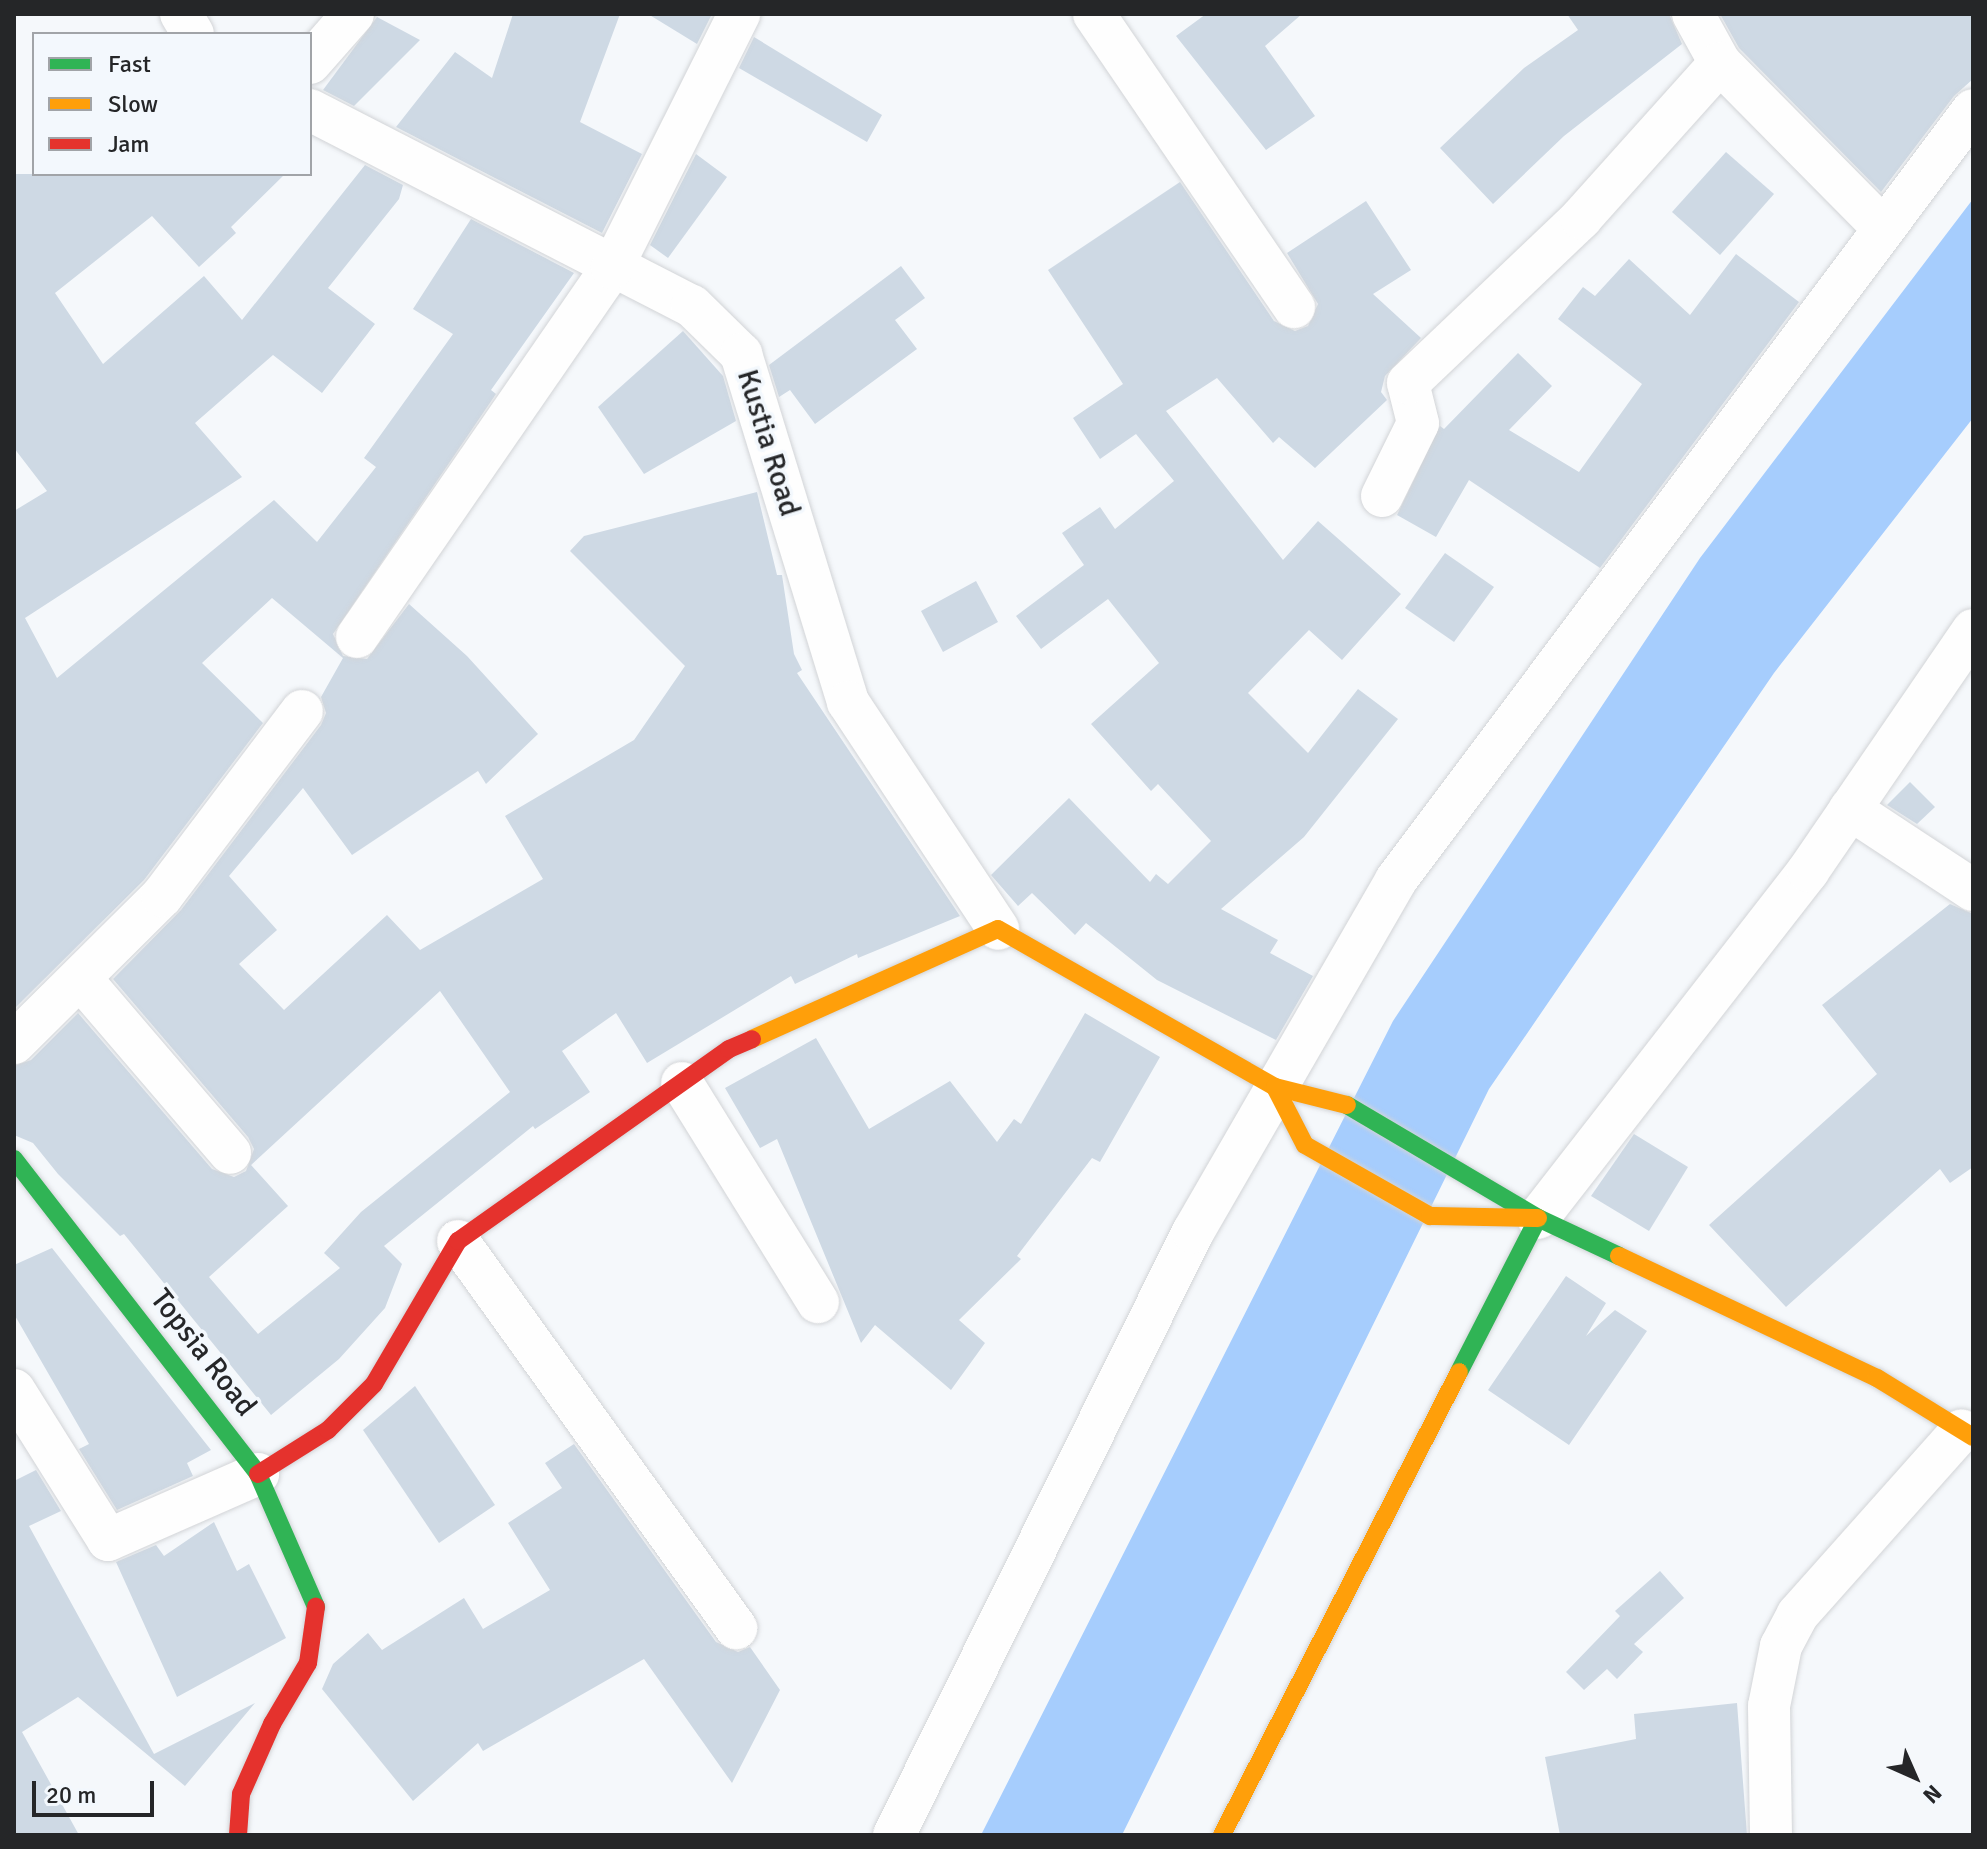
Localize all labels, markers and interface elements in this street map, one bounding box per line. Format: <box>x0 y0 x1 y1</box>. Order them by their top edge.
legend <box>32 32 312 176</box>
text: Fast <box>108 49 151 79</box>
text: Slow <box>108 89 158 119</box>
text: Jam <box>108 129 149 159</box>
street label: Kustia Road <box>729 365 807 521</box>
street label: Topsia Road <box>142 1282 264 1424</box>
north arrow <box>1875 1737 1955 1817</box>
scale bar <box>36 1765 158 1815</box>
text: N <box>1917 1779 1947 1809</box>
text: 20 m <box>46 1780 96 1810</box>

